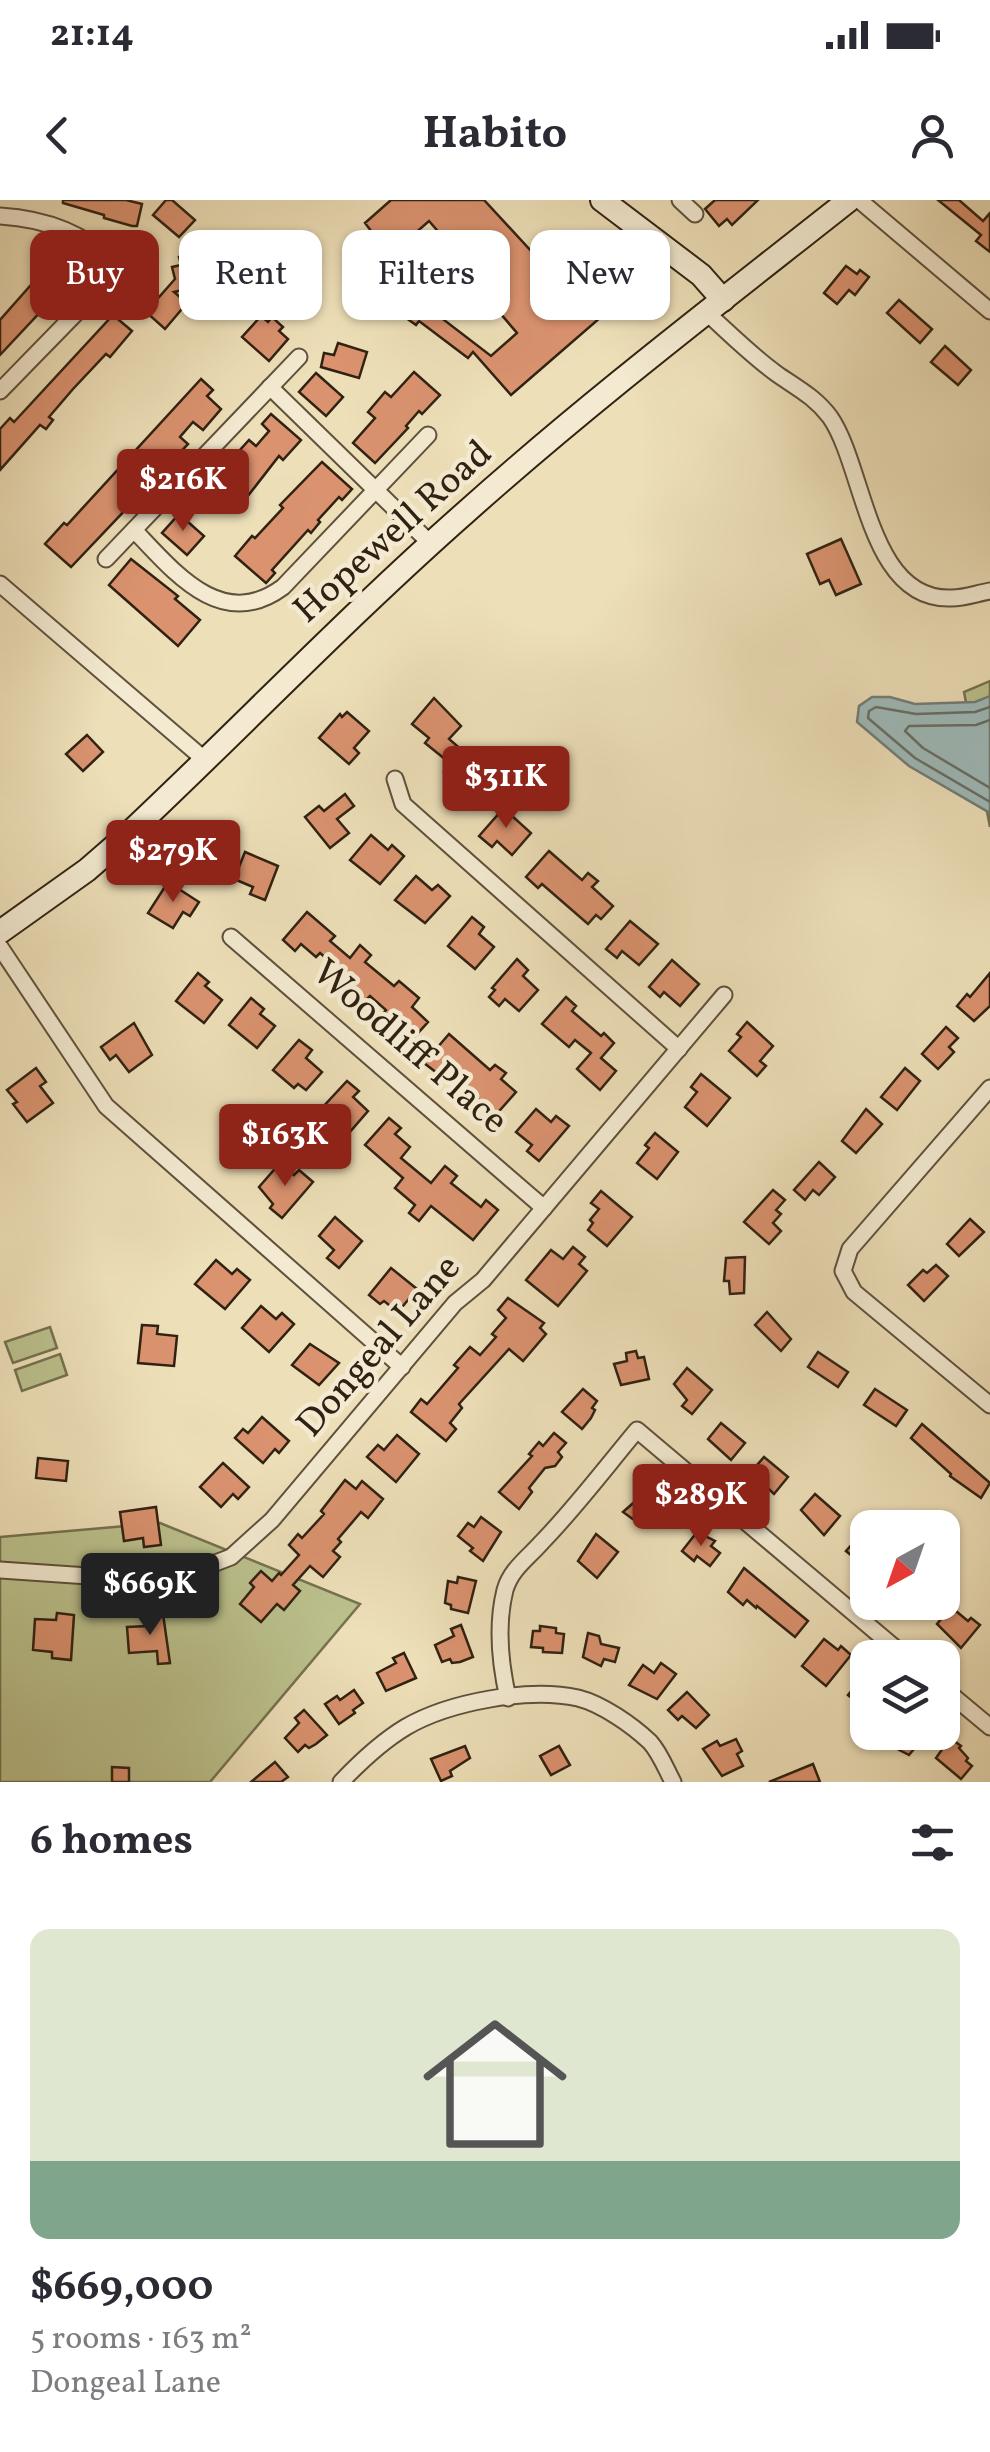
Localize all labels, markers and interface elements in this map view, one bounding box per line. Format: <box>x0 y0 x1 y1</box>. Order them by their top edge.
text: 21:14 <box>50 9 134 62</box>
text: Habito <box>423 104 567 167</box>
icon: back <box>30 108 85 163</box>
icon: person <box>905 108 960 163</box>
chip: Buy <box>30 230 159 320</box>
chip: Rent <box>179 230 322 320</box>
chip: Filters <box>342 230 510 320</box>
chip: New <box>530 230 670 320</box>
street label: Hopewell Road <box>283 429 505 637</box>
pin: $216K <box>113 449 253 534</box>
text: $216K <box>139 459 227 503</box>
pin: $311K <box>436 746 576 831</box>
text: $311K <box>464 756 548 800</box>
pin: $279K <box>103 820 243 905</box>
text: $279K <box>128 830 218 874</box>
street label: Woodliff Place <box>300 948 518 1148</box>
pin: $163K <box>215 1104 355 1189</box>
text: $163K <box>241 1114 329 1158</box>
street label: Dongeal Lane <box>286 1244 474 1450</box>
pin: $289K <box>631 1464 771 1549</box>
text: $289K <box>655 1474 747 1518</box>
north arrow <box>850 1510 960 1620</box>
map controls <box>850 1510 960 1750</box>
pin: $669K <box>80 1553 220 1638</box>
text: $669K <box>103 1563 197 1607</box>
button: layers <box>850 1640 960 1750</box>
text: 6 homes <box>30 1813 193 1872</box>
icon: filters <box>905 1815 960 1870</box>
icon: home <box>405 1994 585 2174</box>
text: $669,000 <box>30 2259 213 2318</box>
text: 5 rooms · 163 m² <box>30 2318 252 2362</box>
text: Dongeal Lane <box>30 2362 221 2406</box>

